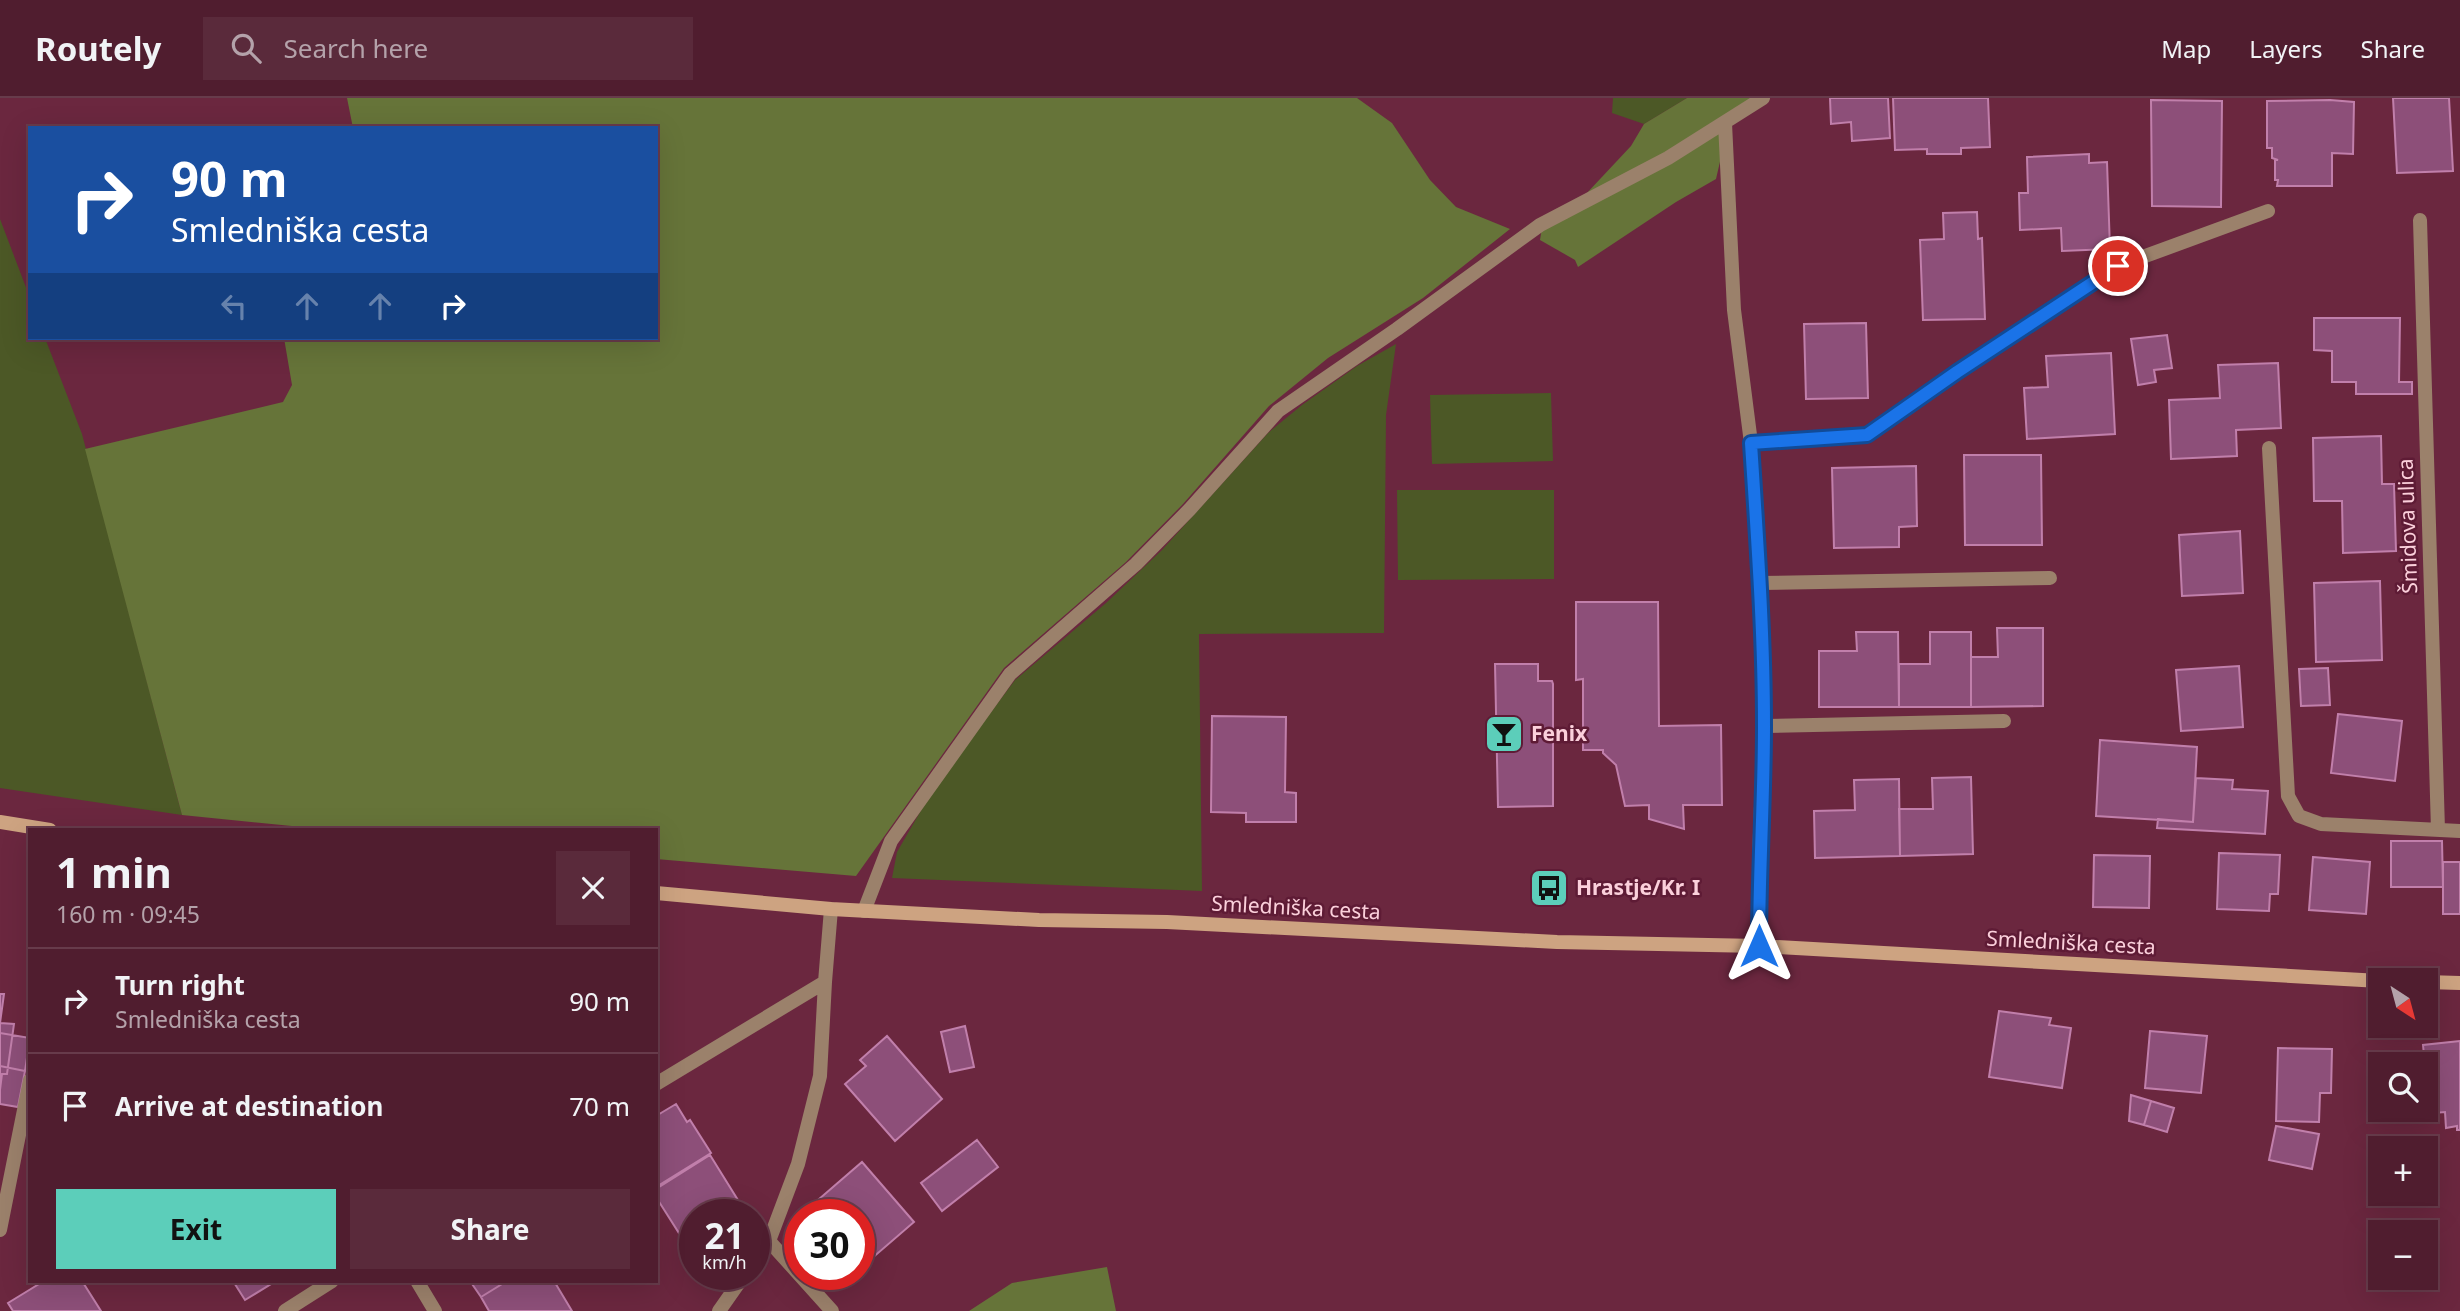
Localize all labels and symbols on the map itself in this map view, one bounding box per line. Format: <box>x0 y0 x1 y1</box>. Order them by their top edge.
pin <box>2088 236 2148 296</box>
street label: Šmidova ulica <box>2391 458 2423 594</box>
bar icon: Fenix <box>1483 713 1525 755</box>
place label: Fenix <box>1531 719 1588 747</box>
bus stop icon: Hrastje/Kr. I <box>1528 867 1570 909</box>
place label: Hrastje/Kr. I <box>1576 873 1700 901</box>
street label: Smledniška cesta <box>1211 889 1381 925</box>
position arrow <box>1722 909 1796 983</box>
street label: Smledniška cesta <box>1986 924 2156 960</box>
north arrow <box>2368 968 2438 1038</box>
speed limit sign: 30 <box>784 1199 875 1290</box>

